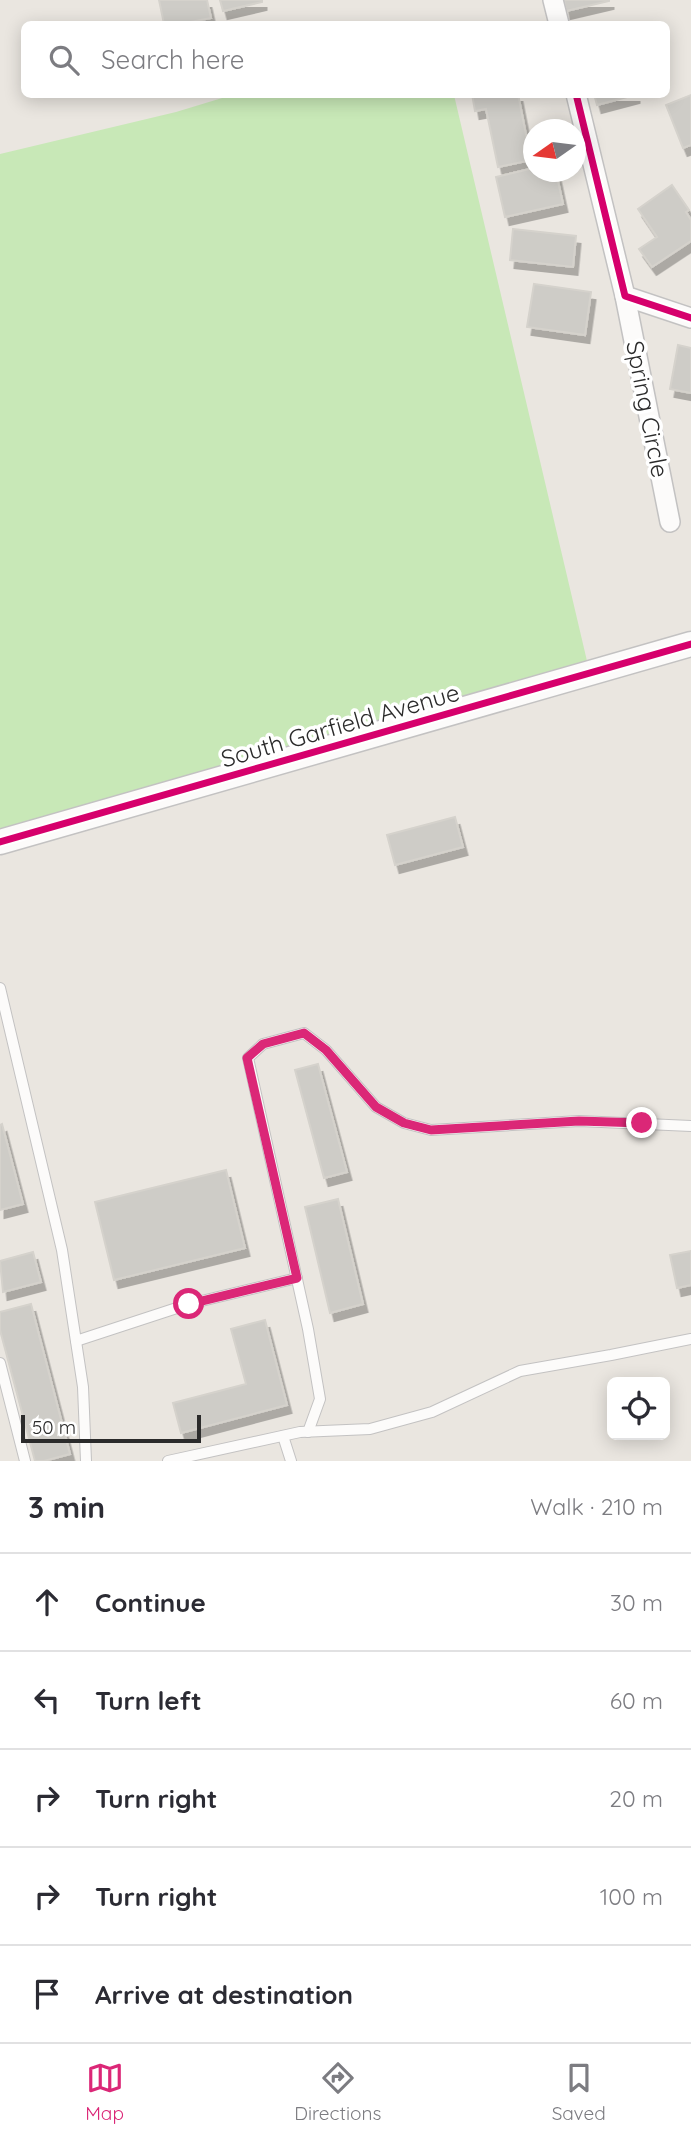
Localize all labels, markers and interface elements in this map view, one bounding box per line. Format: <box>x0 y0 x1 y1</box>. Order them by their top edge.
search box <box>21 21 670 98</box>
icon: search <box>45 41 83 79</box>
text: Search here <box>101 43 245 76</box>
north arrow <box>523 119 586 182</box>
street label: Spring Circle <box>620 338 676 480</box>
street label: South Garfield Avenue <box>217 677 463 773</box>
route end <box>626 1107 657 1138</box>
route start <box>173 1288 204 1319</box>
map controls <box>607 1377 670 1440</box>
button: locate <box>607 1377 670 1440</box>
scale bar <box>21 1412 201 1444</box>
text: 50 m <box>32 1415 76 1439</box>
text: 3 min <box>28 1488 105 1526</box>
text: Walk · 210 m <box>530 1492 663 1521</box>
icon: ahead <box>28 1583 66 1621</box>
text: Continue <box>95 1586 206 1619</box>
text: 30 m <box>610 1588 663 1617</box>
icon: left <box>28 1681 66 1719</box>
text: Turn left <box>95 1684 202 1717</box>
text: 60 m <box>610 1686 663 1715</box>
icon: right <box>28 1779 66 1817</box>
text: Turn right <box>95 1782 217 1815</box>
text: 20 m <box>609 1784 663 1813</box>
icon: right <box>28 1877 66 1915</box>
text: Turn right <box>95 1880 217 1913</box>
text: 100 m <box>600 1882 663 1911</box>
icon: arrive <box>28 1975 66 2013</box>
text: Arrive at destination <box>95 1978 353 2011</box>
tab: Map <box>85 2059 124 2125</box>
tab: Directions <box>294 2059 381 2125</box>
tab: Saved <box>552 2059 606 2125</box>

